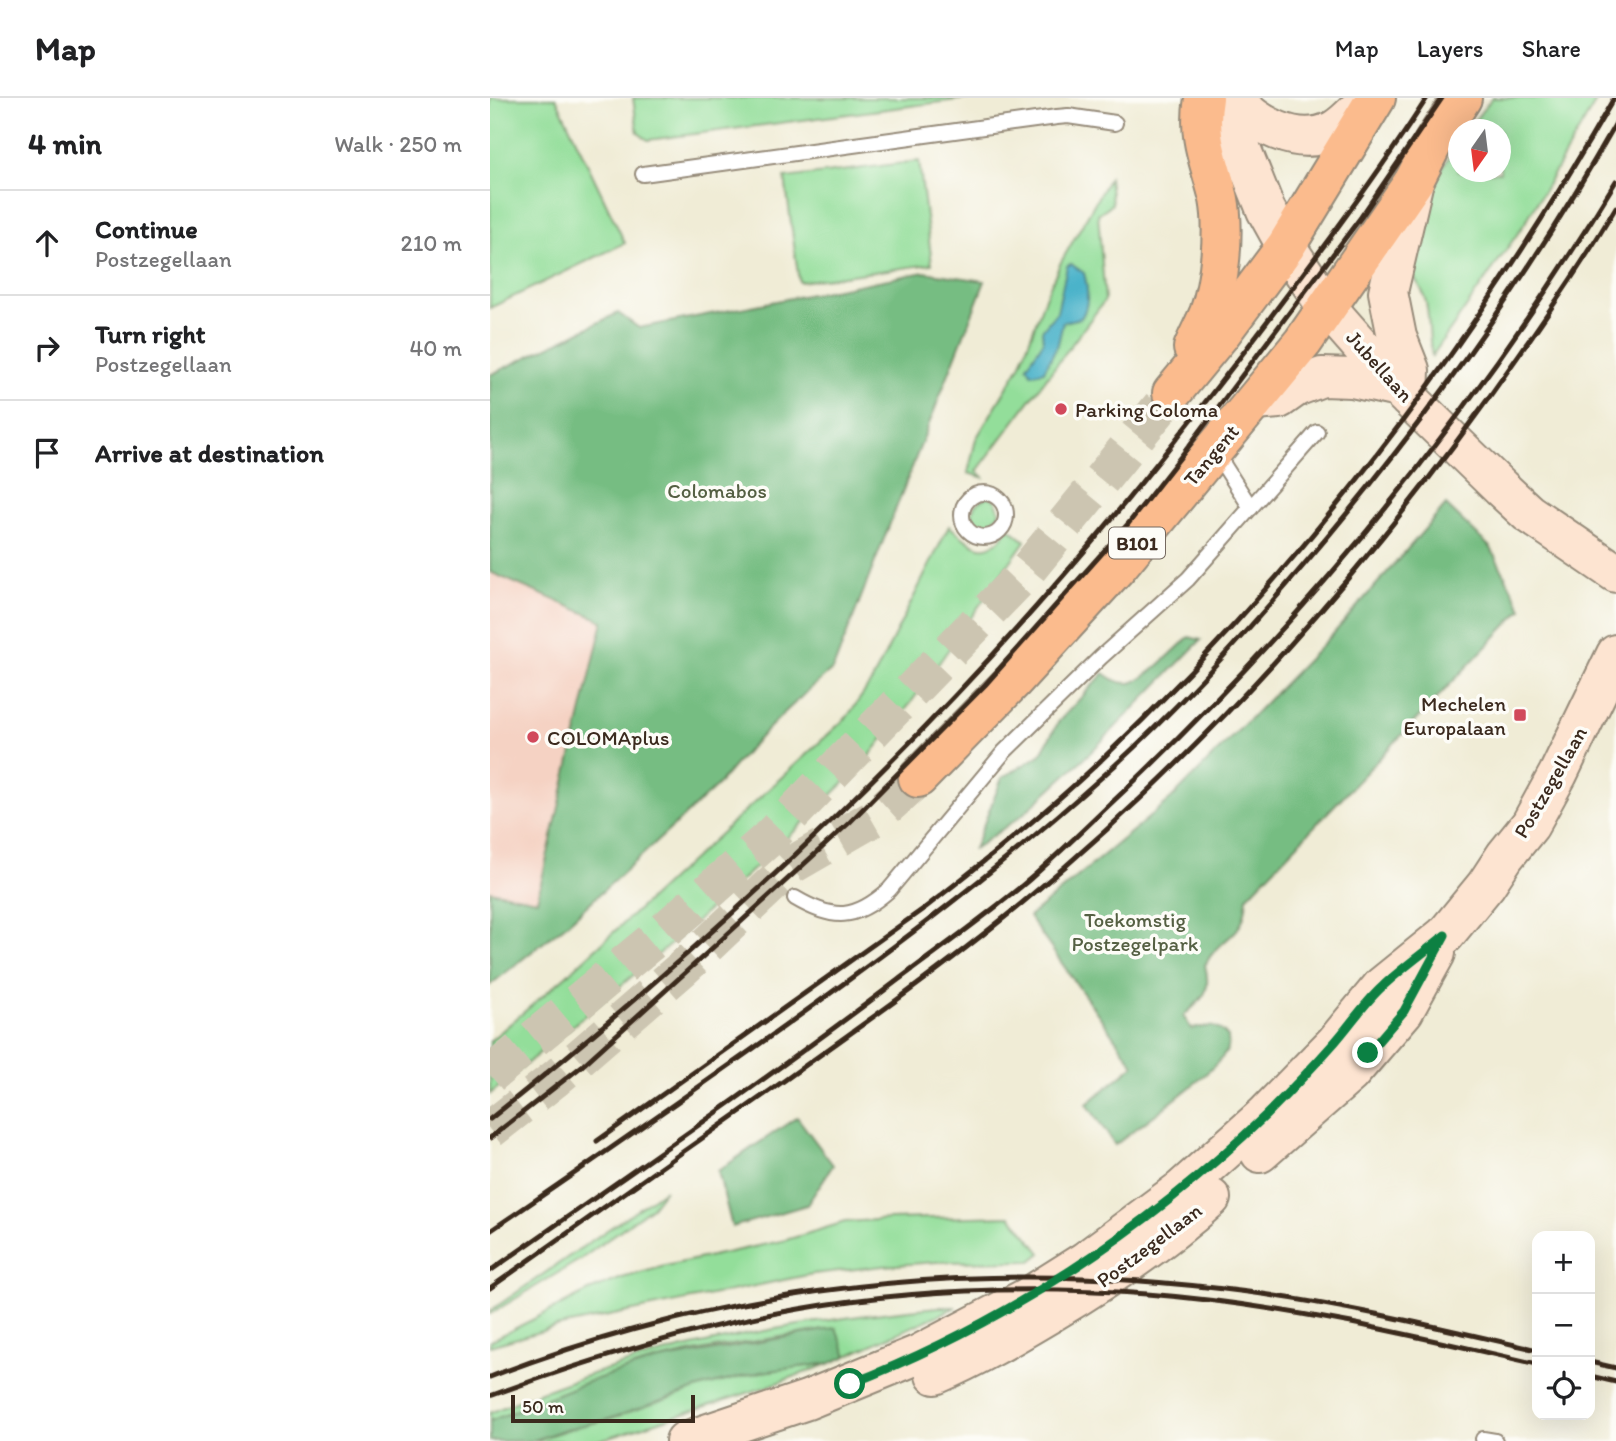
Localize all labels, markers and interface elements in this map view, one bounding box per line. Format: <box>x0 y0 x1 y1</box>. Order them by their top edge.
text: Map <box>35 29 96 68</box>
text: Map <box>1335 34 1379 63</box>
text: Layers <box>1417 34 1484 63</box>
text: Share <box>1522 34 1581 63</box>
north arrow <box>1448 119 1511 182</box>
text: 4 min <box>28 125 102 162</box>
text: Walk · 250 m <box>334 130 462 158</box>
text: Continue <box>95 213 198 245</box>
icon: ahead <box>28 224 66 262</box>
text: 210 m <box>401 229 462 257</box>
text: Postzegellaan <box>95 245 232 273</box>
text: Turn right <box>95 318 206 350</box>
street label: Jubellaan <box>1341 325 1419 407</box>
icon: right <box>28 329 66 367</box>
text: 40 m <box>409 334 462 362</box>
text: Postzegellaan <box>95 350 232 378</box>
place label: Parking Coloma <box>1075 397 1218 422</box>
marker: Parking Coloma <box>1053 401 1069 417</box>
street label: Tangent <box>1178 419 1244 491</box>
icon: arrive <box>28 434 66 472</box>
text: Arrive at destination <box>95 437 324 469</box>
park label: Colomabos <box>667 478 767 503</box>
road number: B101 <box>1109 528 1165 558</box>
place label: Mechelen Europalaan <box>1404 691 1506 740</box>
marker: Mechelen Europalaan <box>1512 707 1528 723</box>
street label: Postzegellaan <box>1508 722 1592 842</box>
place label: COLOMAplus <box>547 725 669 750</box>
marker: COLOMAplus <box>525 729 541 745</box>
park label: Toekomstig Postzegelpark <box>1072 907 1199 956</box>
route end <box>1352 1037 1383 1068</box>
street label: Postzegellaan <box>1092 1197 1207 1293</box>
map controls <box>1532 1231 1595 1420</box>
button: + <box>1532 1231 1595 1294</box>
button: − <box>1532 1294 1595 1357</box>
button: locate <box>1532 1357 1595 1420</box>
route start <box>834 1368 865 1399</box>
scale bar <box>511 1392 695 1424</box>
text: 50 m <box>522 1395 564 1418</box>

